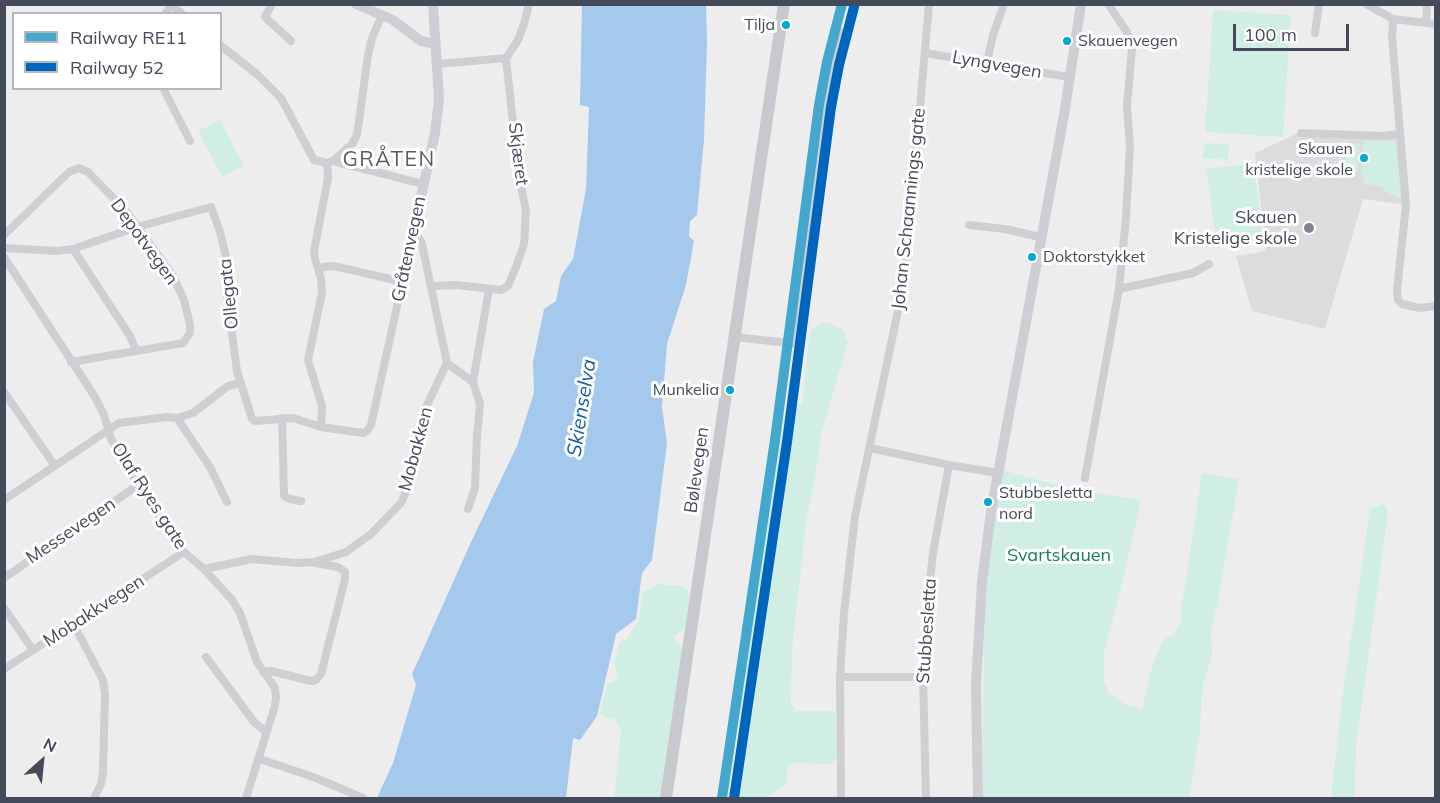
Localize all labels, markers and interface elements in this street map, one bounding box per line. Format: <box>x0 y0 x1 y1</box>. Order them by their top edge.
legend <box>12 12 222 90</box>
scale bar <box>1236 12 1352 50</box>
place label: Tilja <box>744 15 775 35</box>
marker: Tilja <box>780 19 792 31</box>
text: 100 m <box>1244 23 1297 46</box>
text: Railway RE11 <box>70 26 187 49</box>
place label: Skauenvegen <box>1078 31 1178 51</box>
marker: Skauenvegen <box>1061 35 1073 47</box>
street label: Lyngvegen <box>951 47 1043 83</box>
text: Railway 52 <box>70 56 164 79</box>
street label: Johan Schaannings gate <box>888 107 930 311</box>
street label: Skjæret <box>503 121 533 187</box>
place label: Skauen kristelige skole <box>1245 139 1353 177</box>
district label: GRÅTEN <box>342 147 436 173</box>
marker: Skauen kristelige skole <box>1358 152 1370 164</box>
street label: Gråtenvegen <box>387 194 431 304</box>
street label: Depotvegen <box>106 195 182 289</box>
place label: Skauen Kristelige skole <box>1174 207 1297 250</box>
marker: Skauen Kristelige skole <box>1302 221 1316 235</box>
place label: Doktorstykket <box>1043 247 1145 267</box>
marker: Doktorstykket <box>1026 251 1038 263</box>
street label: Ollegata <box>215 258 243 330</box>
water label: Skienselva <box>562 358 602 458</box>
place label: Munkelia <box>653 380 719 400</box>
marker: Munkelia <box>724 384 736 396</box>
street label: Mobakken <box>394 405 438 493</box>
street label: Bølevegen <box>680 425 714 515</box>
street label: Olaf Ryes gate <box>107 439 191 553</box>
place label: Stubbesletta nord <box>999 483 1093 521</box>
street label: Messevegen <box>22 493 120 569</box>
marker: Stubbesletta nord <box>982 496 994 508</box>
park label: Svartskauen <box>1007 545 1111 567</box>
street label: Mobakkvegen <box>39 570 149 652</box>
street label: Stubbesletta <box>913 578 941 684</box>
north arrow <box>12 731 72 791</box>
text: N <box>40 733 60 757</box>

